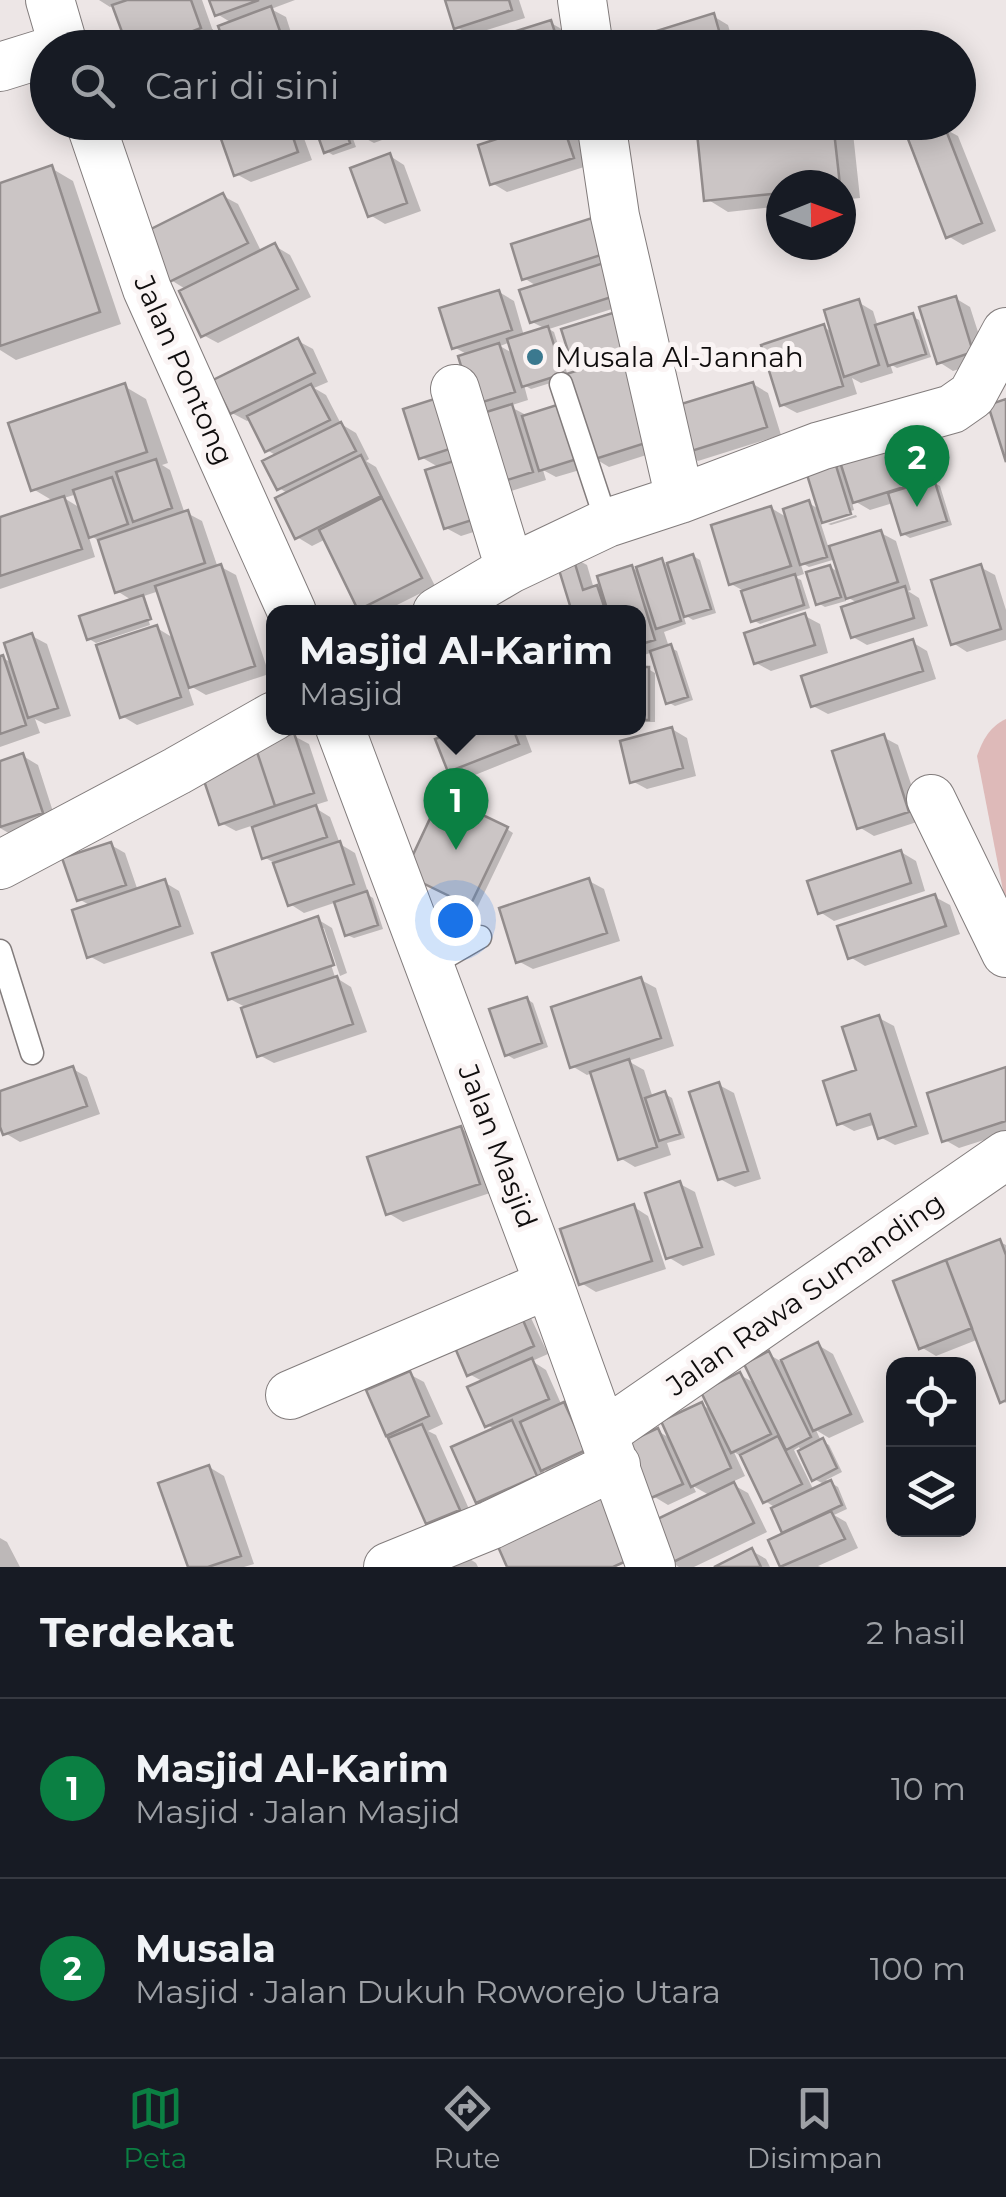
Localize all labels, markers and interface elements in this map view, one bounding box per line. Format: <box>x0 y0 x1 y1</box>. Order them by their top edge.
search box <box>30 30 976 140</box>
icon: search <box>65 58 120 113</box>
text: Cari di sini <box>145 62 340 109</box>
north arrow <box>766 170 856 260</box>
street label: Jalan Pontong <box>127 269 241 470</box>
place label: Musala Al-Jannah <box>555 340 804 374</box>
marker: Musala Al-Jannah <box>524 346 546 368</box>
pin: 2 <box>884 424 950 507</box>
popup <box>266 605 646 735</box>
text: Masjid Al-Karim <box>299 627 613 674</box>
text: Masjid <box>299 674 403 713</box>
pin: 1 <box>424 768 488 850</box>
your location <box>430 895 481 946</box>
street label: Jalan Masjid <box>451 1059 545 1232</box>
street label: Jalan Rawa Sumanding <box>659 1185 950 1403</box>
map controls <box>886 1357 976 1537</box>
button: locate <box>886 1357 976 1447</box>
button: layers <box>886 1447 976 1537</box>
text: Terdekat <box>40 1606 235 1658</box>
text: 2 hasil <box>866 1613 966 1652</box>
text: Masjid Al-Karim <box>135 1745 449 1792</box>
text: 1 <box>66 1769 79 1808</box>
text: 10 m <box>891 1769 966 1808</box>
text: Masjid · Jalan Masjid <box>135 1792 461 1831</box>
text: Musala <box>135 1925 276 1972</box>
text: 2 <box>63 1949 82 1988</box>
text: 100 m <box>870 1949 966 1988</box>
text: Masjid · Jalan Dukuh Roworejo Utara <box>135 1972 721 2011</box>
tab: Peta <box>123 2081 187 2175</box>
tab: Rute <box>434 2081 500 2175</box>
tab: Disimpan <box>747 2081 883 2175</box>

